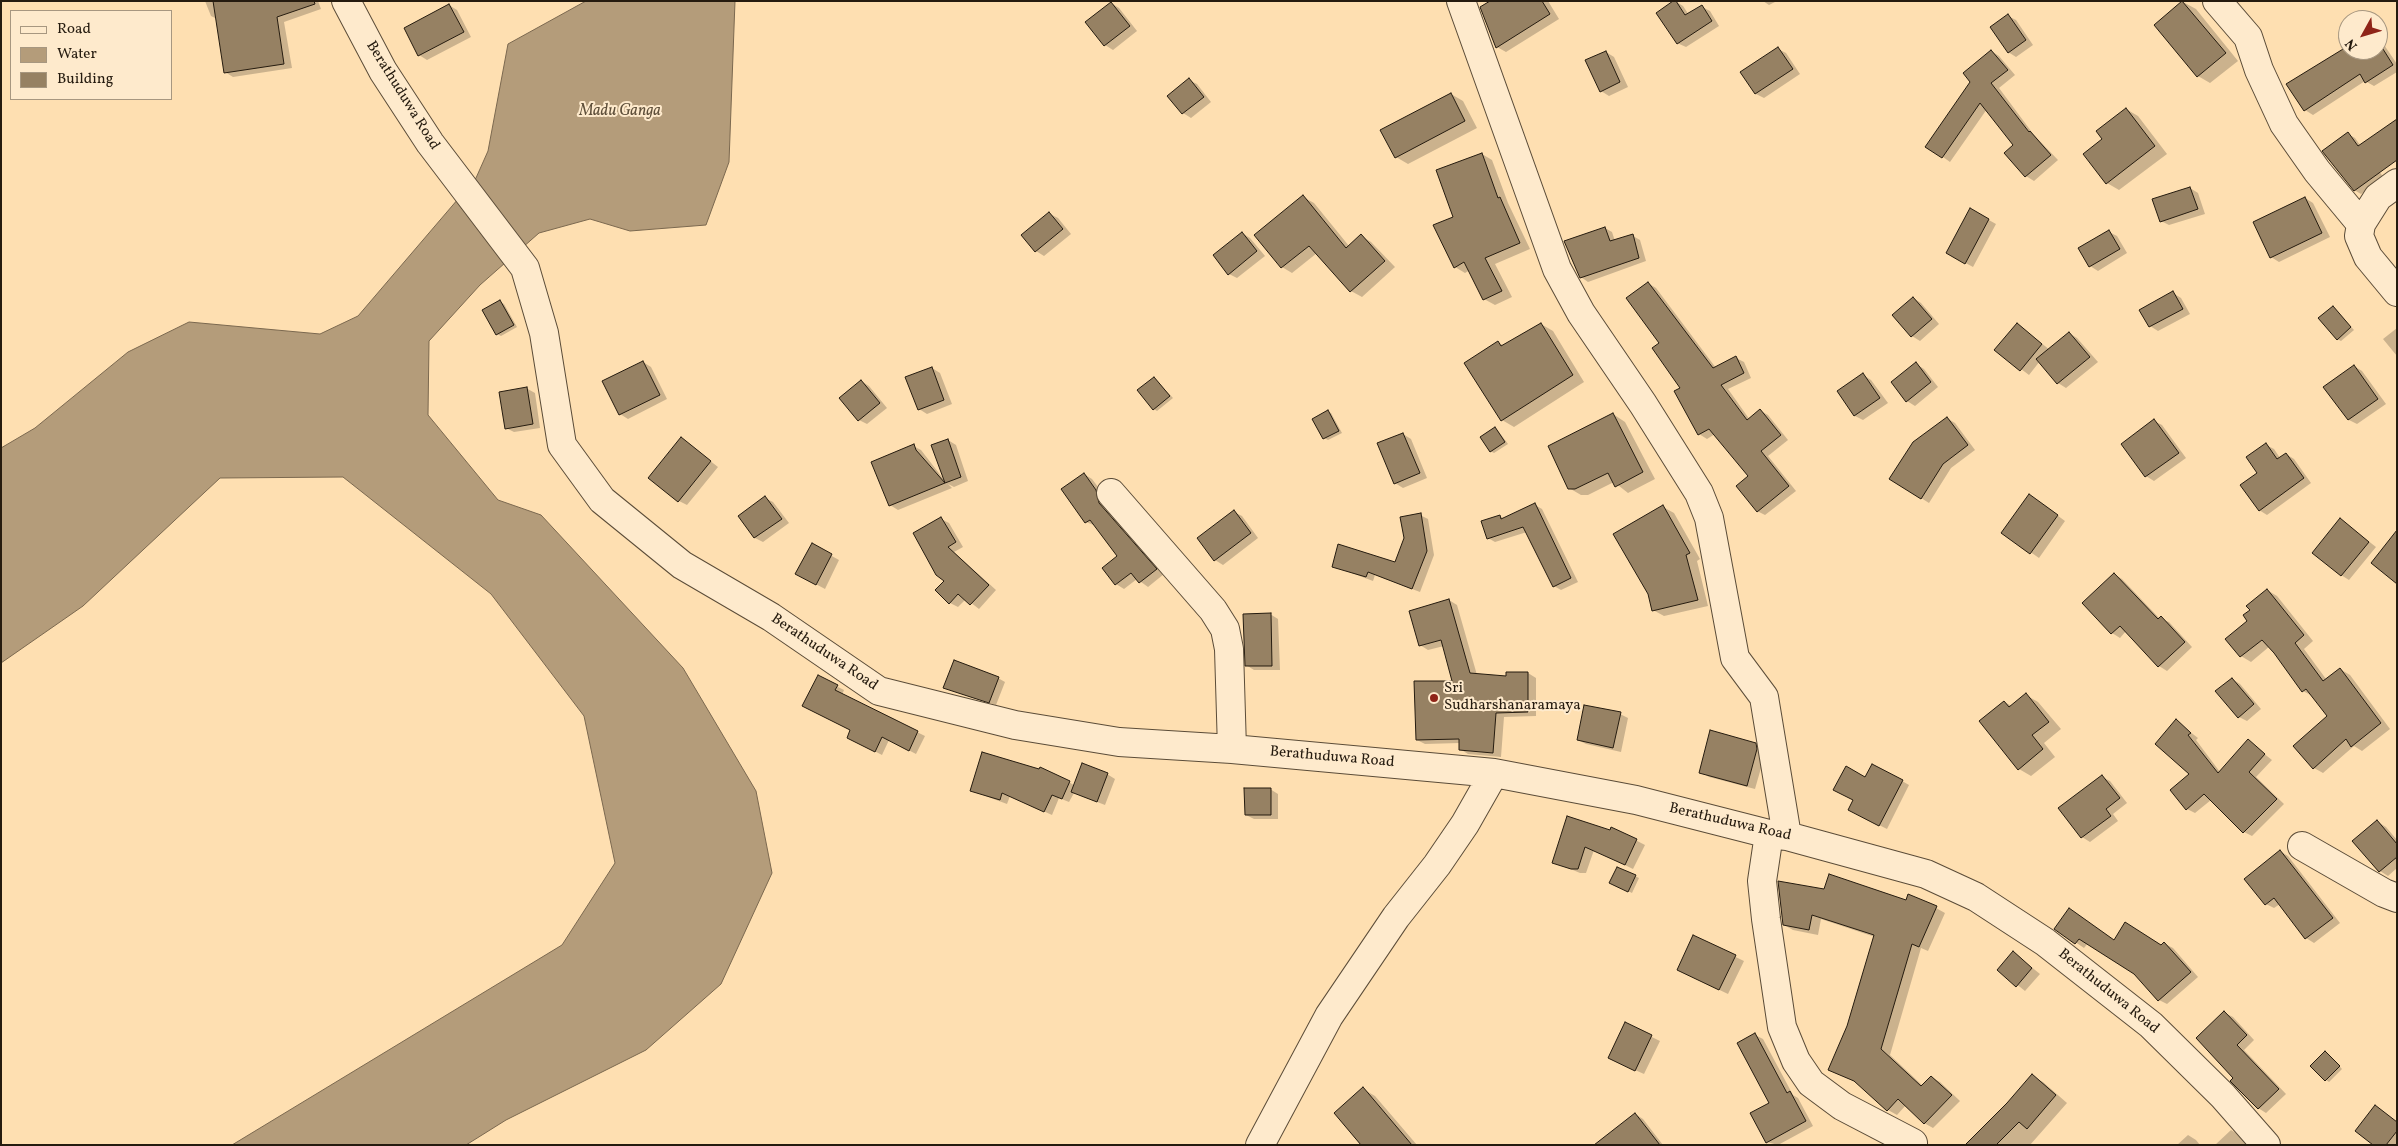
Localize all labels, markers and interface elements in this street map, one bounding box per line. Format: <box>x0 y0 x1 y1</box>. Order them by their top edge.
legend <box>10 10 172 100</box>
north arrow <box>2338 10 2388 60</box>
text: Road <box>57 19 91 40</box>
text: N <box>2341 34 2362 54</box>
street label: Berathuduwa Road <box>361 38 443 154</box>
text: Water <box>57 44 97 65</box>
text: Building <box>57 69 113 90</box>
water label: Madu Ganga <box>579 102 661 122</box>
street label: Berathuduwa Road <box>767 611 881 695</box>
place label: Sri Sudharshanaramaya <box>1444 680 1581 715</box>
marker: Sri Sudharshanaramaya <box>1428 692 1440 704</box>
street label: Berathuduwa Road <box>1269 744 1395 772</box>
street label: Berathuduwa Road <box>1667 800 1793 846</box>
street label: Berathuduwa Road <box>2054 946 2162 1038</box>

